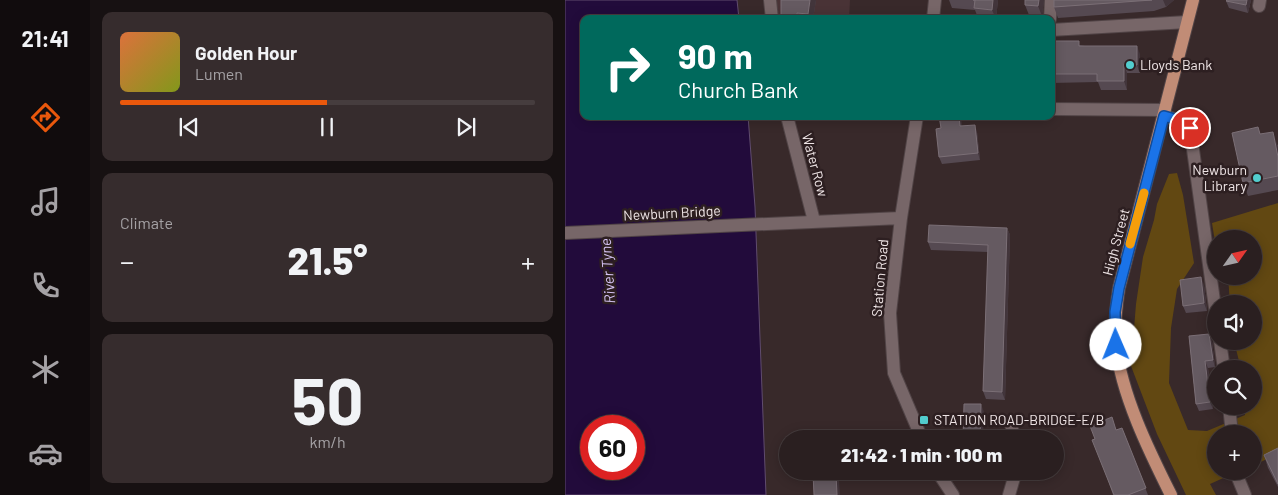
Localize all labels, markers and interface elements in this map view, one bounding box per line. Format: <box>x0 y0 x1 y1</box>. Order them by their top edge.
text: 21:41 <box>22 25 68 51</box>
text: 90 m <box>678 34 753 76</box>
icon: right <box>595 35 660 100</box>
text: Golden Hour <box>195 41 297 64</box>
place label: Lloyds Bank <box>1140 56 1212 73</box>
marker: Lloyds Bank <box>1124 59 1136 71</box>
text: Lumen <box>195 64 243 83</box>
text: Church Bank <box>678 76 798 102</box>
icon: directions <box>28 100 63 135</box>
pin <box>1169 107 1211 149</box>
icon: previous <box>175 113 203 141</box>
icon: pause <box>313 113 341 141</box>
icon: next <box>452 113 480 141</box>
icon: arrive <box>1176 114 1204 142</box>
street label: Water Row <box>799 131 832 198</box>
place label: Newburn Library <box>1192 161 1248 194</box>
marker: Newburn Library <box>1251 172 1263 184</box>
icon: music <box>28 184 63 219</box>
street label: Newburn Bridge <box>623 201 721 224</box>
street label: High Street <box>1098 206 1133 277</box>
text: Climate <box>120 213 173 232</box>
north arrow <box>1207 230 1263 285</box>
map controls <box>1207 230 1262 480</box>
text: 21.5° <box>287 237 368 283</box>
water label: River Tyne <box>596 238 618 304</box>
street label: Station Road <box>868 238 891 318</box>
text: − <box>120 244 134 278</box>
text: + <box>521 244 535 278</box>
icon: phone <box>28 268 63 303</box>
button: sound <box>1207 295 1262 350</box>
position arrow <box>1089 318 1141 370</box>
icon: climate <box>28 352 63 387</box>
text: 50 <box>291 360 364 438</box>
button: search <box>1207 360 1262 415</box>
place label: STATION ROAD-BRIDGE-E/B <box>934 411 1104 428</box>
marker: STATION ROAD-BRIDGE-E/B <box>918 414 930 426</box>
speed limit sign: 60 <box>580 415 645 480</box>
button: + <box>1207 425 1262 480</box>
text: km/h <box>309 432 346 451</box>
icon: car <box>28 436 63 471</box>
text: 21:42 · 1 min · 100 m <box>841 443 1002 466</box>

